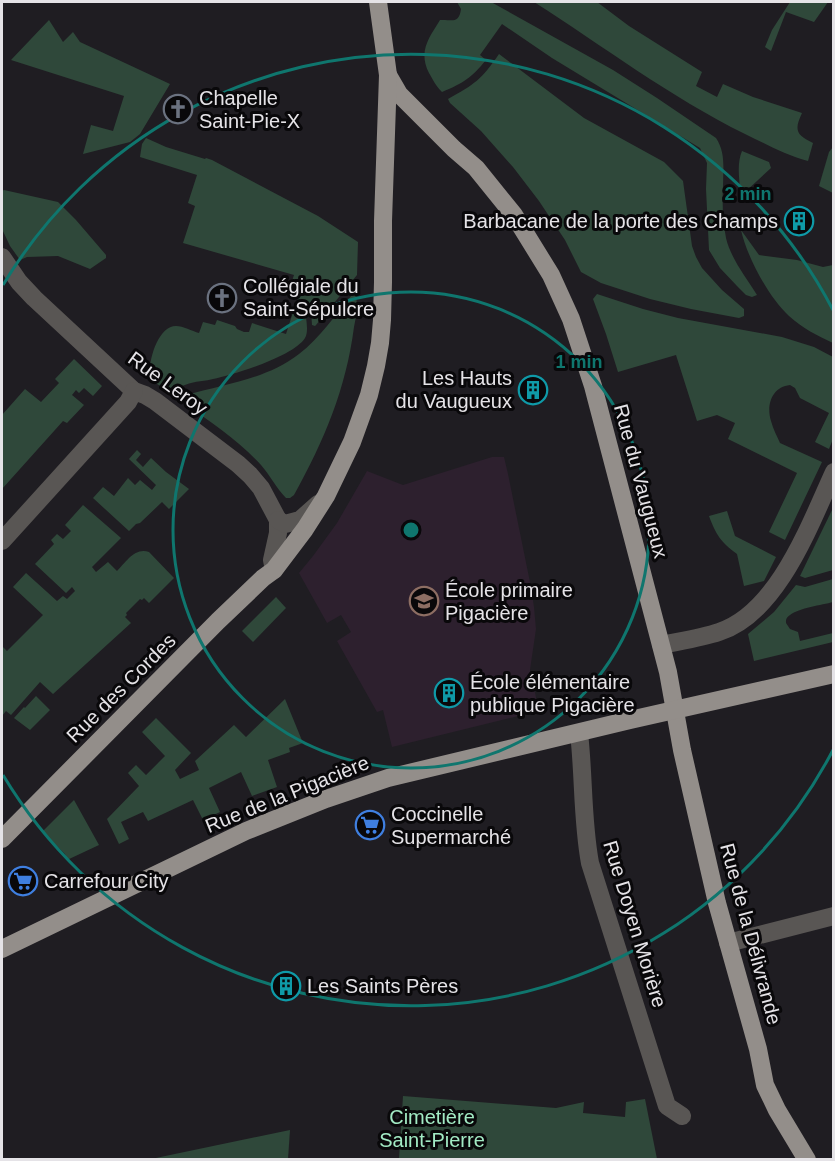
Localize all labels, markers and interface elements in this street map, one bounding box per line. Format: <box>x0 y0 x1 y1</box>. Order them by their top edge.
place label: Chapelle Saint-Pie-X <box>199 87 300 132</box>
church icon: Chapelle Saint-Pie-X <box>162 93 194 125</box>
text: 2 min <box>724 184 772 204</box>
building icon: Barbacane de la porte des Champs <box>783 205 815 237</box>
place label: Barbacane de la porte des Champs <box>463 210 778 232</box>
place label: Collégiale du Saint-Sépulcre <box>243 275 374 320</box>
church icon: Collégiale du Saint-Sépulcre <box>206 282 238 314</box>
street label: Rue Leroy <box>124 347 212 419</box>
text: 1 min <box>555 352 603 372</box>
place label: Les Hauts du Vaugueux <box>396 367 512 412</box>
building icon: Les Hauts du Vaugueux <box>517 374 549 406</box>
street label: Rue du Vaugueux <box>610 402 672 560</box>
centre of rings <box>401 520 421 540</box>
place label: École primaire Pigacière <box>445 579 573 624</box>
school or university icon: École primaire Pigacière <box>408 585 440 617</box>
street label: Rue des Cordes <box>62 629 180 747</box>
place label: École élémentaire publique Pigacière <box>470 671 635 716</box>
building icon: École élémentaire publique Pigacière <box>433 677 465 709</box>
street label: Rue de la Pigacière <box>202 751 372 837</box>
place label: Coccinelle Supermarché <box>391 803 511 848</box>
supermarket icon: Coccinelle Supermarché <box>354 809 386 841</box>
street label: Rue Doyen Morière <box>599 838 671 1010</box>
street label: Rue de la Délivrande <box>716 841 786 1027</box>
supermarket icon: Carrefour City <box>7 865 39 897</box>
place label: Carrefour City <box>44 870 168 892</box>
building icon: Les Saints Pères <box>270 970 302 1002</box>
place label: Les Saints Pères <box>307 975 458 997</box>
park label: Cimetière Saint-Pierre <box>379 1106 485 1151</box>

